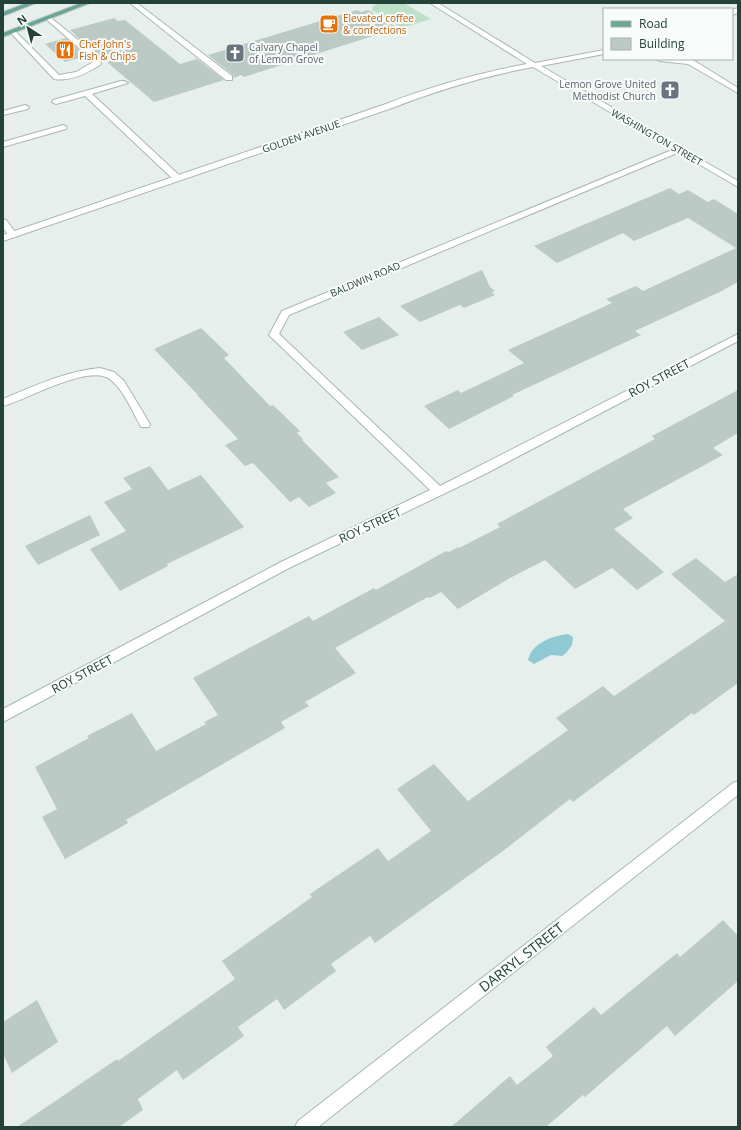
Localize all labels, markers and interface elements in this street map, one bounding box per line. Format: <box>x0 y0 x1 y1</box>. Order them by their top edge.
north arrow <box>8 8 48 48</box>
legend <box>603 8 733 60</box>
text: N <box>14 11 30 28</box>
place label: Elevated coffee & confections <box>343 11 414 37</box>
cafe icon: Elevated coffee & confections <box>318 13 340 35</box>
text: Road <box>639 15 668 32</box>
text: Building <box>639 35 685 52</box>
place label: Chef John's Fish & Chips <box>79 37 136 63</box>
restaurant icon: Chef John's Fish & Chips <box>54 39 76 61</box>
place label: Calvary Chapel of Lemon Grove <box>249 40 324 66</box>
church icon: Calvary Chapel of Lemon Grove <box>224 42 246 64</box>
place label: Lemon Grove United Methodist Church <box>559 77 656 103</box>
church icon: Lemon Grove United Methodist Church <box>659 79 681 101</box>
street label: WASHINGTON STREET <box>609 105 706 169</box>
street label: GOLDEN AVENUE <box>260 116 342 156</box>
street label: BALDWIN ROAD <box>328 258 402 300</box>
street label: ROY STREET <box>625 355 693 401</box>
street label: ROY STREET <box>336 503 404 547</box>
street label: ROY STREET <box>48 651 116 697</box>
street label: DARRYL STREET <box>475 918 567 996</box>

